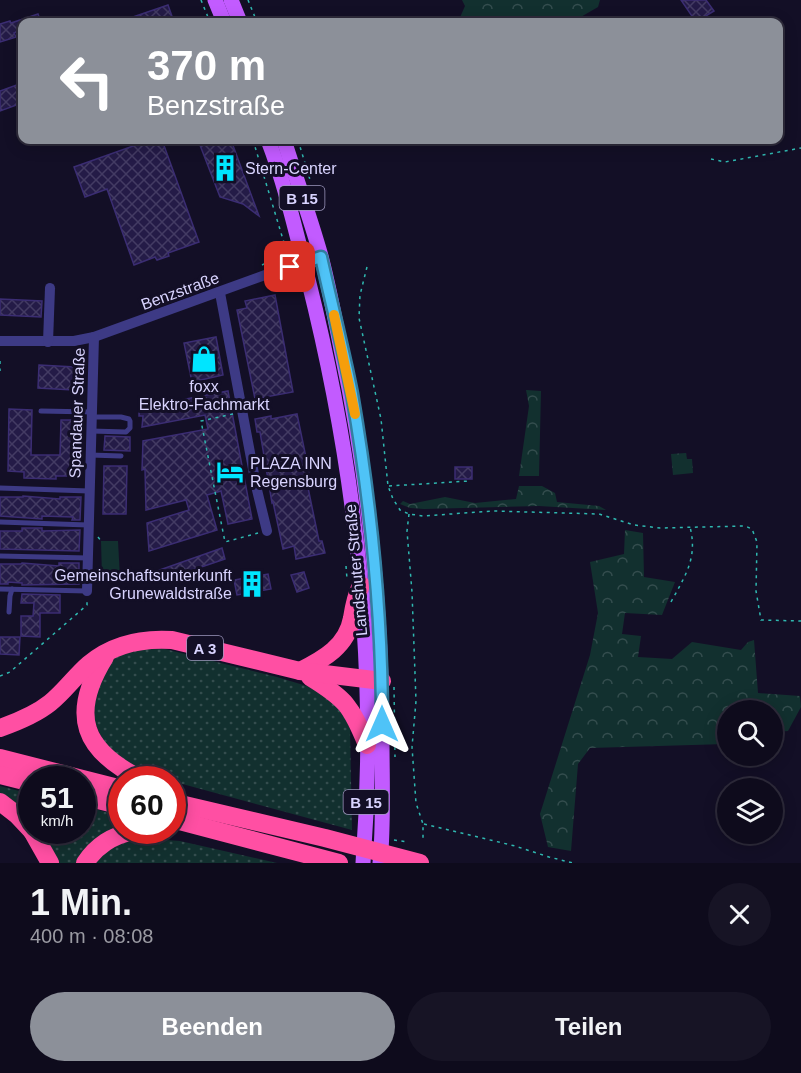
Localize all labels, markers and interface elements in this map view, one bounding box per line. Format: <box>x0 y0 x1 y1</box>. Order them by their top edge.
icon: left <box>48 42 126 120</box>
text: 370 m <box>147 42 266 89</box>
text: Benzstraße <box>147 91 285 121</box>
building icon: Stern-Center <box>210 153 240 183</box>
place label: Stern-Center <box>245 160 337 177</box>
road number: B 15 <box>280 186 324 210</box>
pin <box>264 241 315 292</box>
icon: arrive <box>273 250 306 283</box>
street label: Benzstraße <box>139 269 221 313</box>
shop icon: foxx Elektro-Fachmarkt <box>189 344 219 374</box>
street label: Spandauer Straße <box>66 347 88 479</box>
place label: foxx Elektro-Fachmarkt <box>139 378 270 413</box>
place label: PLAZA INN Regensburg <box>250 455 337 490</box>
hotel icon: PLAZA INN Regensburg <box>215 457 245 487</box>
street label: Landshuter Straße <box>342 503 370 637</box>
place label: Gemeinschaftsunterkunft Grunewaldstraße <box>54 567 233 602</box>
building icon: Gemeinschaftsunterkunft Grunewaldstraße <box>237 569 267 599</box>
road number: A 3 <box>187 636 223 660</box>
position arrow <box>350 692 414 756</box>
map controls <box>717 700 783 844</box>
button: search <box>717 700 783 766</box>
speed limit sign: 60 <box>108 766 186 844</box>
button: layers <box>717 778 783 844</box>
text: 51 <box>40 781 74 814</box>
road number: B 15 <box>344 790 388 814</box>
text: km/h <box>41 812 73 829</box>
text: 1 Min. <box>30 882 132 923</box>
button: close <box>708 883 771 946</box>
text: 400 m · 08:08 <box>30 925 153 947</box>
button: Beenden <box>30 992 395 1061</box>
button: Teilen <box>407 992 771 1061</box>

